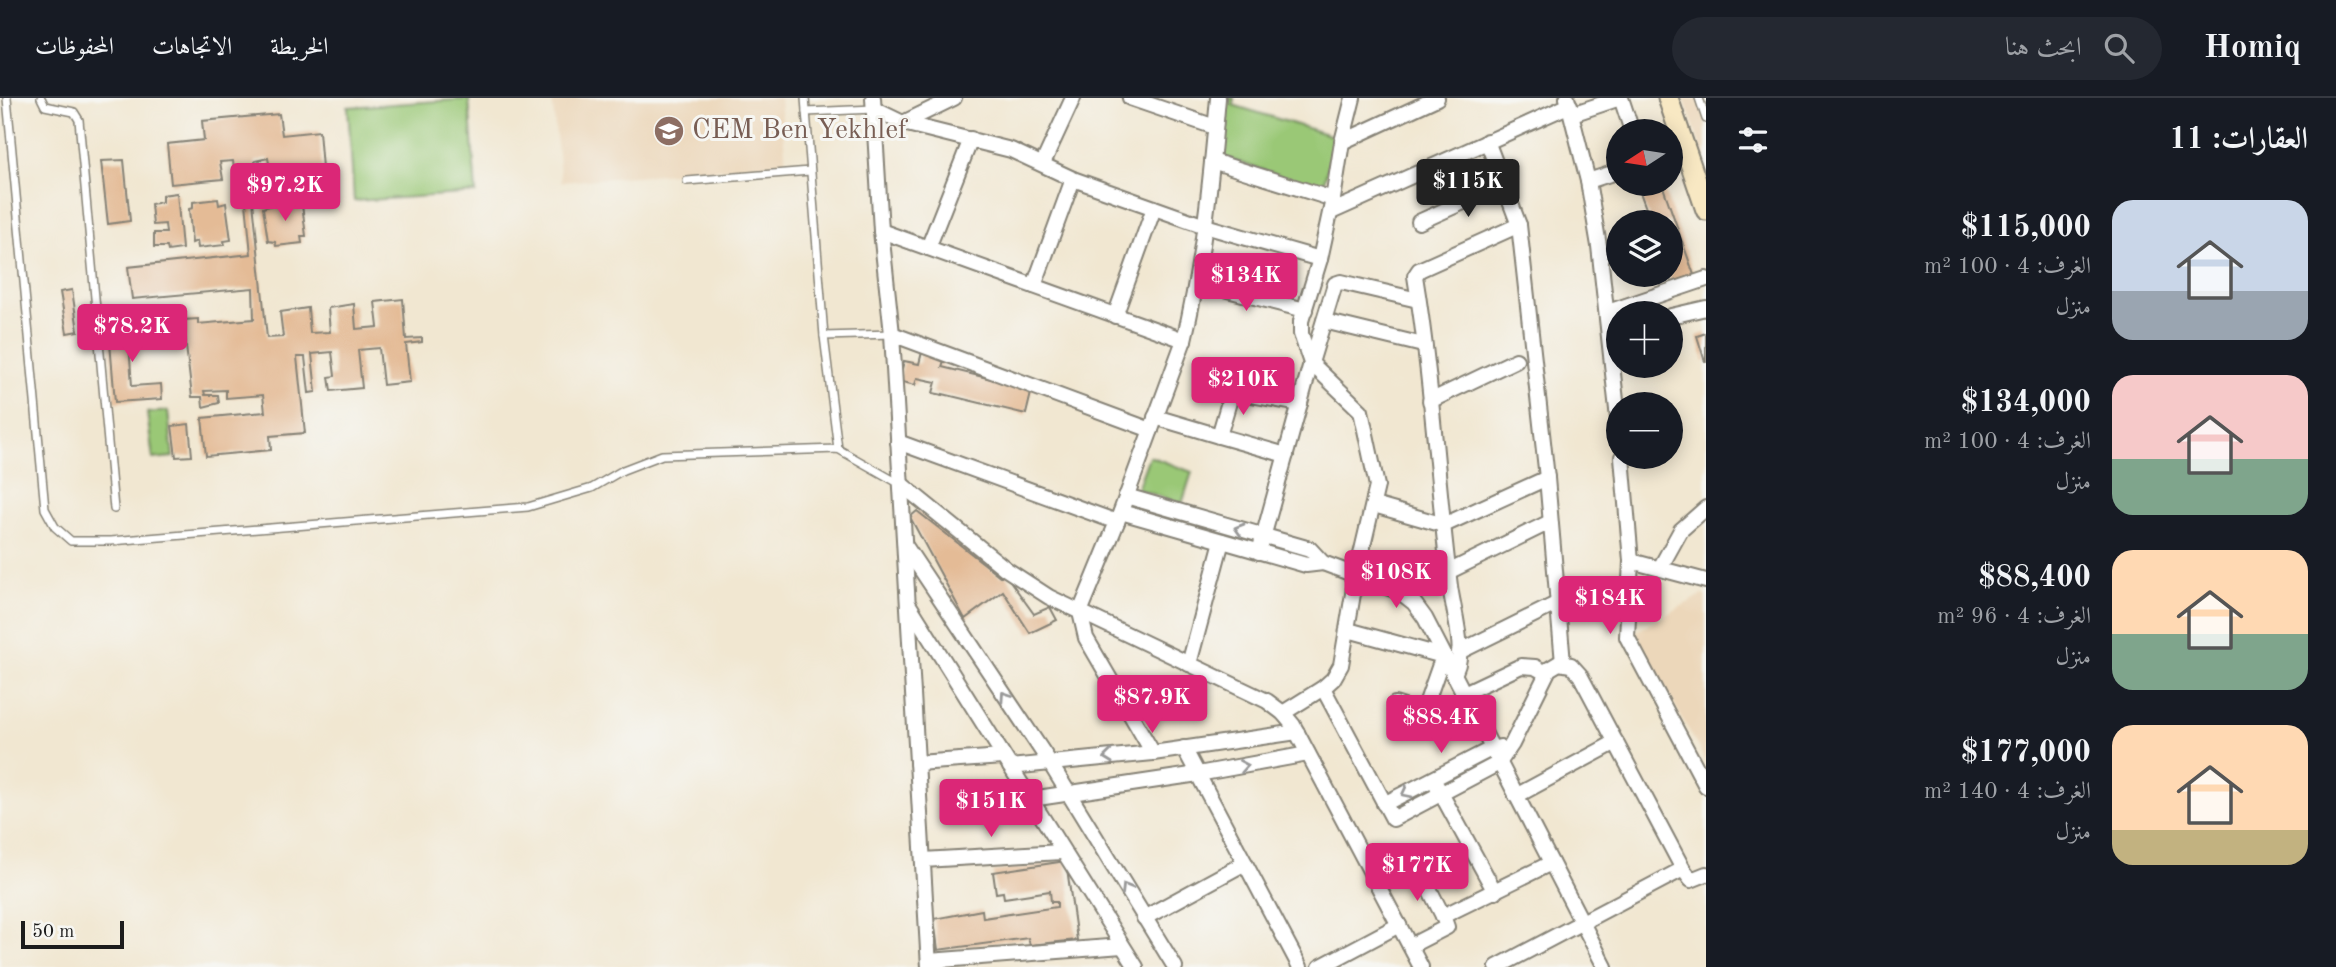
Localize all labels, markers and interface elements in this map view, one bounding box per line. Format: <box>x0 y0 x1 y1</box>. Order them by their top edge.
search box <box>1672 17 2162 80</box>
icon: search <box>2100 29 2138 67</box>
text: Homiq <box>2204 32 2301 65</box>
text: ابحث هنا <box>2005 35 2082 61</box>
text: المحفوظات <box>35 36 114 60</box>
text: الاتجاهات <box>152 36 232 60</box>
text: الخريطة <box>270 36 329 60</box>
school or university icon: CEM Ben Yekhlef <box>652 114 686 148</box>
place label: CEM Ben Yekhlef <box>692 117 909 145</box>
north arrow <box>1606 119 1684 196</box>
map controls <box>1606 119 1683 469</box>
icon: filters <box>1734 121 1772 159</box>
text: العقارات: 11 <box>2169 125 2308 155</box>
pin: $115K <box>1419 159 1517 219</box>
pin: $97.2K <box>228 164 342 223</box>
text: $115K <box>1432 170 1504 193</box>
text: $97.2K <box>246 174 324 197</box>
button: layers <box>1606 210 1683 287</box>
text: $115,000 <box>1961 213 2091 243</box>
icon: home <box>2168 228 2252 312</box>
pin: $134K <box>1197 254 1295 313</box>
text: الغرف: 4 · 100 m² <box>1924 255 2091 278</box>
text: $134K <box>1210 264 1282 287</box>
text: منزل <box>2056 296 2091 319</box>
button: + <box>1606 301 1683 378</box>
pin: $78.2K <box>75 304 189 364</box>
text: $78.2K <box>93 315 171 338</box>
pin: $210K <box>1194 358 1292 417</box>
text: $210K <box>1207 368 1279 391</box>
text: $134,000 <box>1961 388 2091 418</box>
button: − <box>1606 392 1683 469</box>
icon: home <box>2168 403 2252 487</box>
text: الغرف: 4 · 100 m² <box>1924 430 2091 453</box>
text: منزل <box>2056 471 2091 494</box>
one-way arrow <box>1233 523 1245 537</box>
pin: $108K <box>1347 550 1445 610</box>
text: $108K <box>1360 561 1432 584</box>
text: $88,400 <box>1978 563 2091 593</box>
pin: $184K <box>1561 576 1659 636</box>
icon: home <box>2168 578 2252 662</box>
text: $184K <box>1574 587 1646 610</box>
text: الغرف: 4 · 96 m² <box>1937 605 2091 628</box>
text: منزل <box>2056 646 2091 669</box>
pin: $87.9K <box>1095 676 1209 735</box>
text: $87.9K <box>1113 686 1191 709</box>
one-way arrow <box>1000 690 1013 703</box>
pin: $88.4K <box>1384 696 1498 755</box>
text: $88.4K <box>1402 706 1480 729</box>
text: $177,000 <box>1961 738 2091 768</box>
one-way arrow <box>1102 750 1114 765</box>
icon: home <box>2168 753 2252 837</box>
one-way arrow <box>1238 759 1250 774</box>
pin: $151K <box>942 780 1040 839</box>
text: الغرف: 4 · 140 m² <box>1924 780 2091 803</box>
one-way arrow <box>1401 784 1413 798</box>
text: $151K <box>955 790 1027 813</box>
text: منزل <box>2056 821 2091 844</box>
pin: $177K <box>1368 844 1466 903</box>
text: $177K <box>1381 854 1453 877</box>
one-way arrow <box>1122 883 1135 896</box>
scale bar <box>21 918 124 950</box>
text: 50 m <box>32 923 74 942</box>

